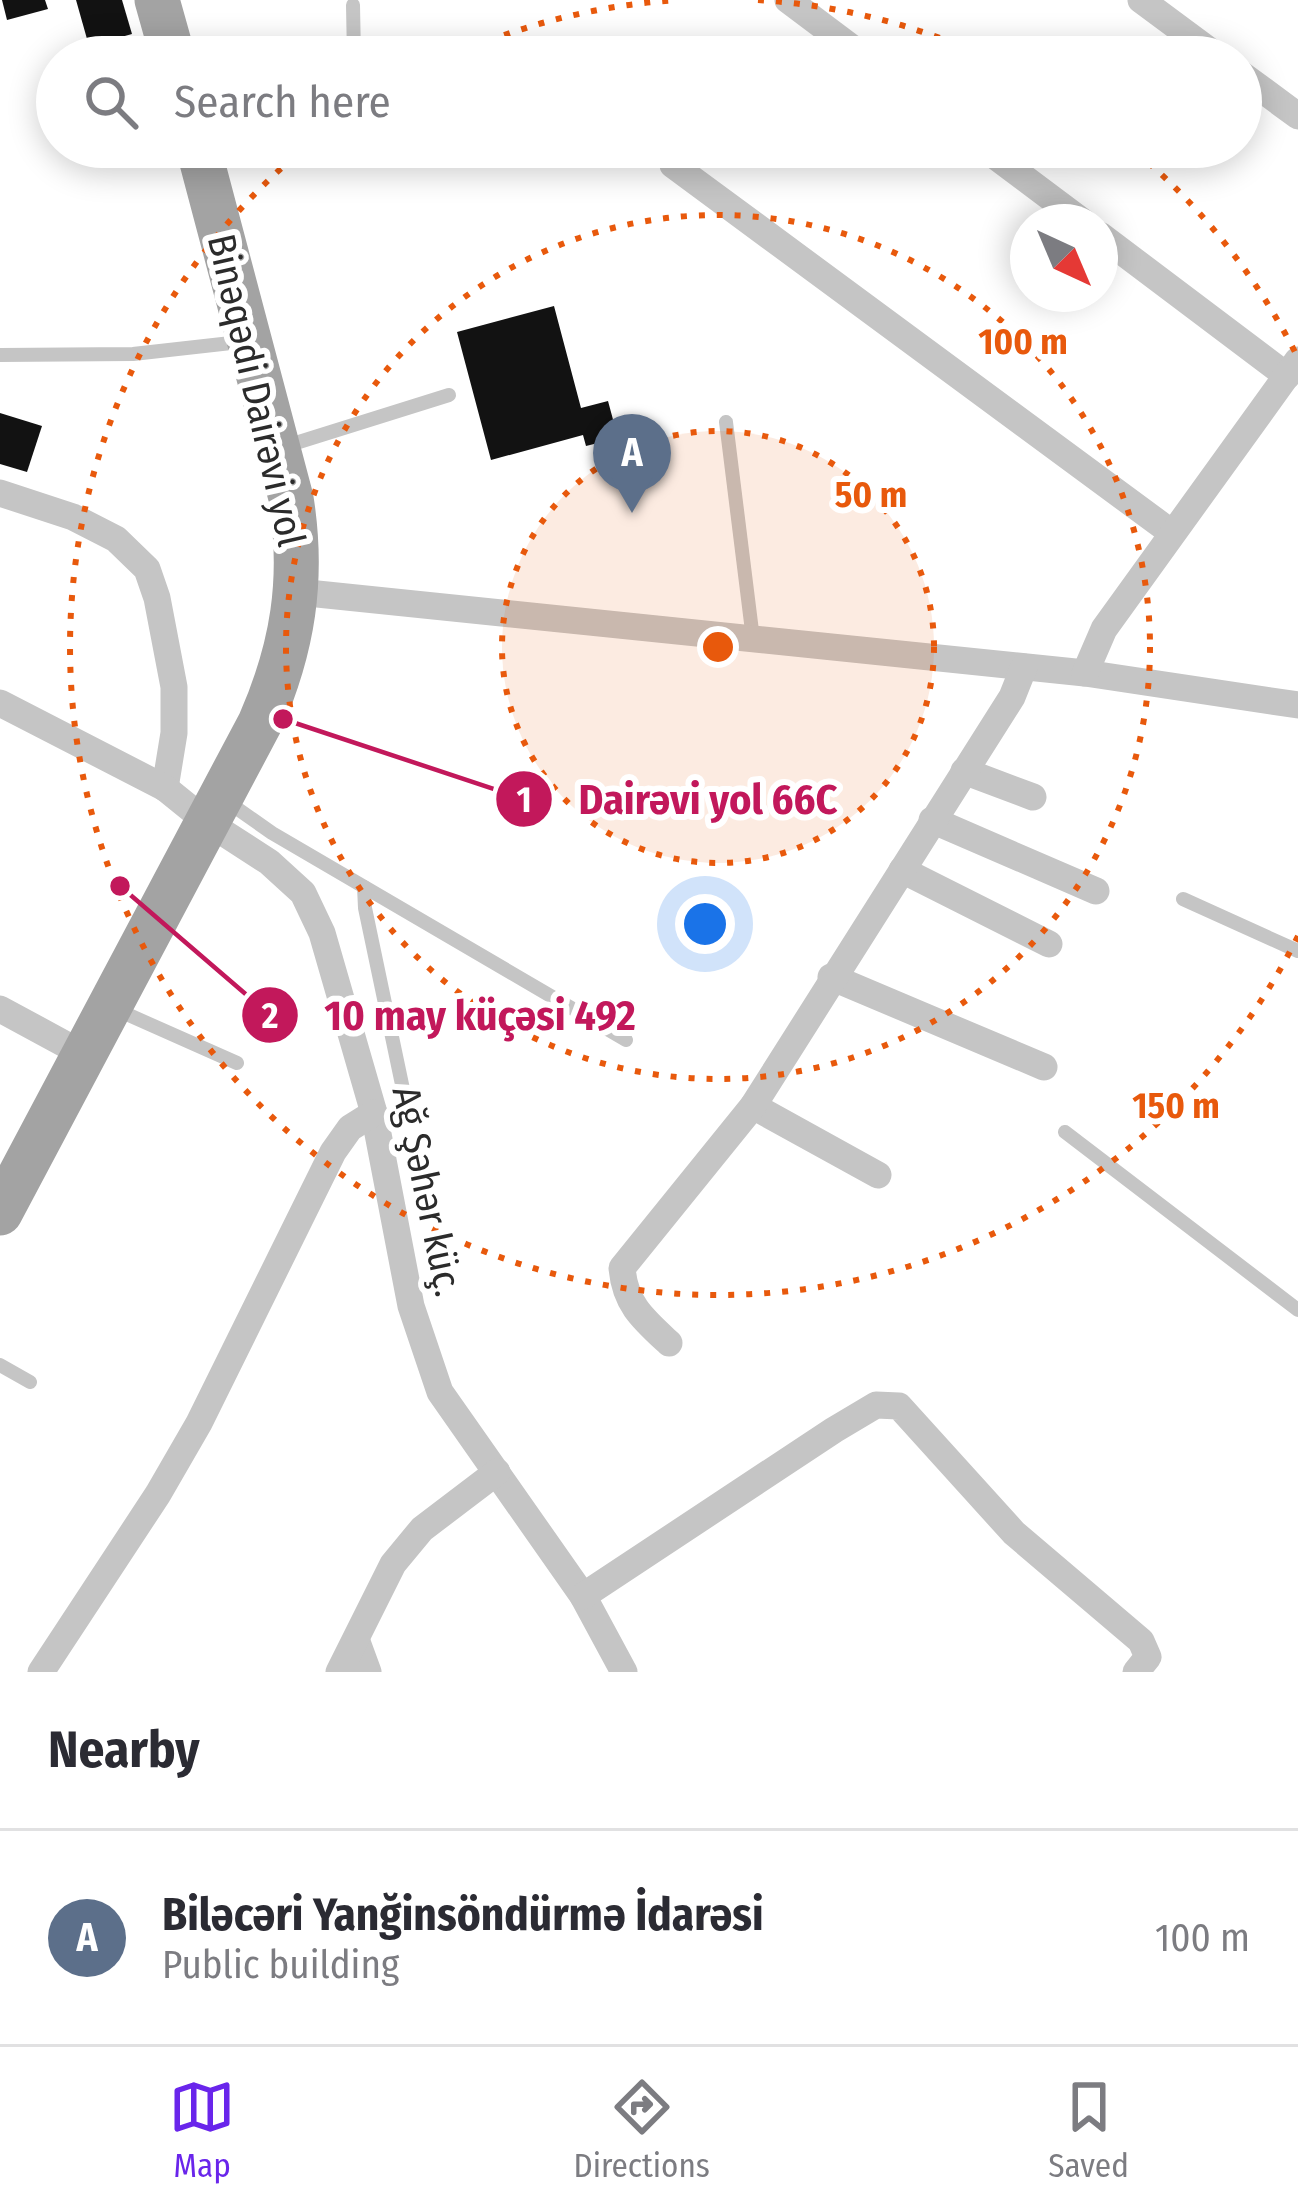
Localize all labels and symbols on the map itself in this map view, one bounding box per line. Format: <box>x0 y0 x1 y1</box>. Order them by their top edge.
north arrow <box>1010 204 1118 312</box>
street label: Binəqədi Dairəvi yol <box>198 230 314 551</box>
text: 100 m <box>978 320 1068 364</box>
pin: A <box>593 414 671 513</box>
text: 50 m <box>835 473 907 517</box>
centre of rings <box>697 626 739 668</box>
callout: Dairəvi yol 66C <box>494 760 861 838</box>
text: Dairəvi yol 66C <box>578 775 838 825</box>
text: 1 <box>516 778 532 822</box>
your location <box>675 894 735 954</box>
callout: 10 may küçəsi 492 <box>240 976 659 1054</box>
text: 10 may küçəsi 492 <box>324 991 636 1042</box>
text: 2 <box>261 994 278 1038</box>
street label: Ağ Şəhər küç. <box>382 1082 472 1300</box>
text: 150 m <box>1132 1084 1220 1128</box>

